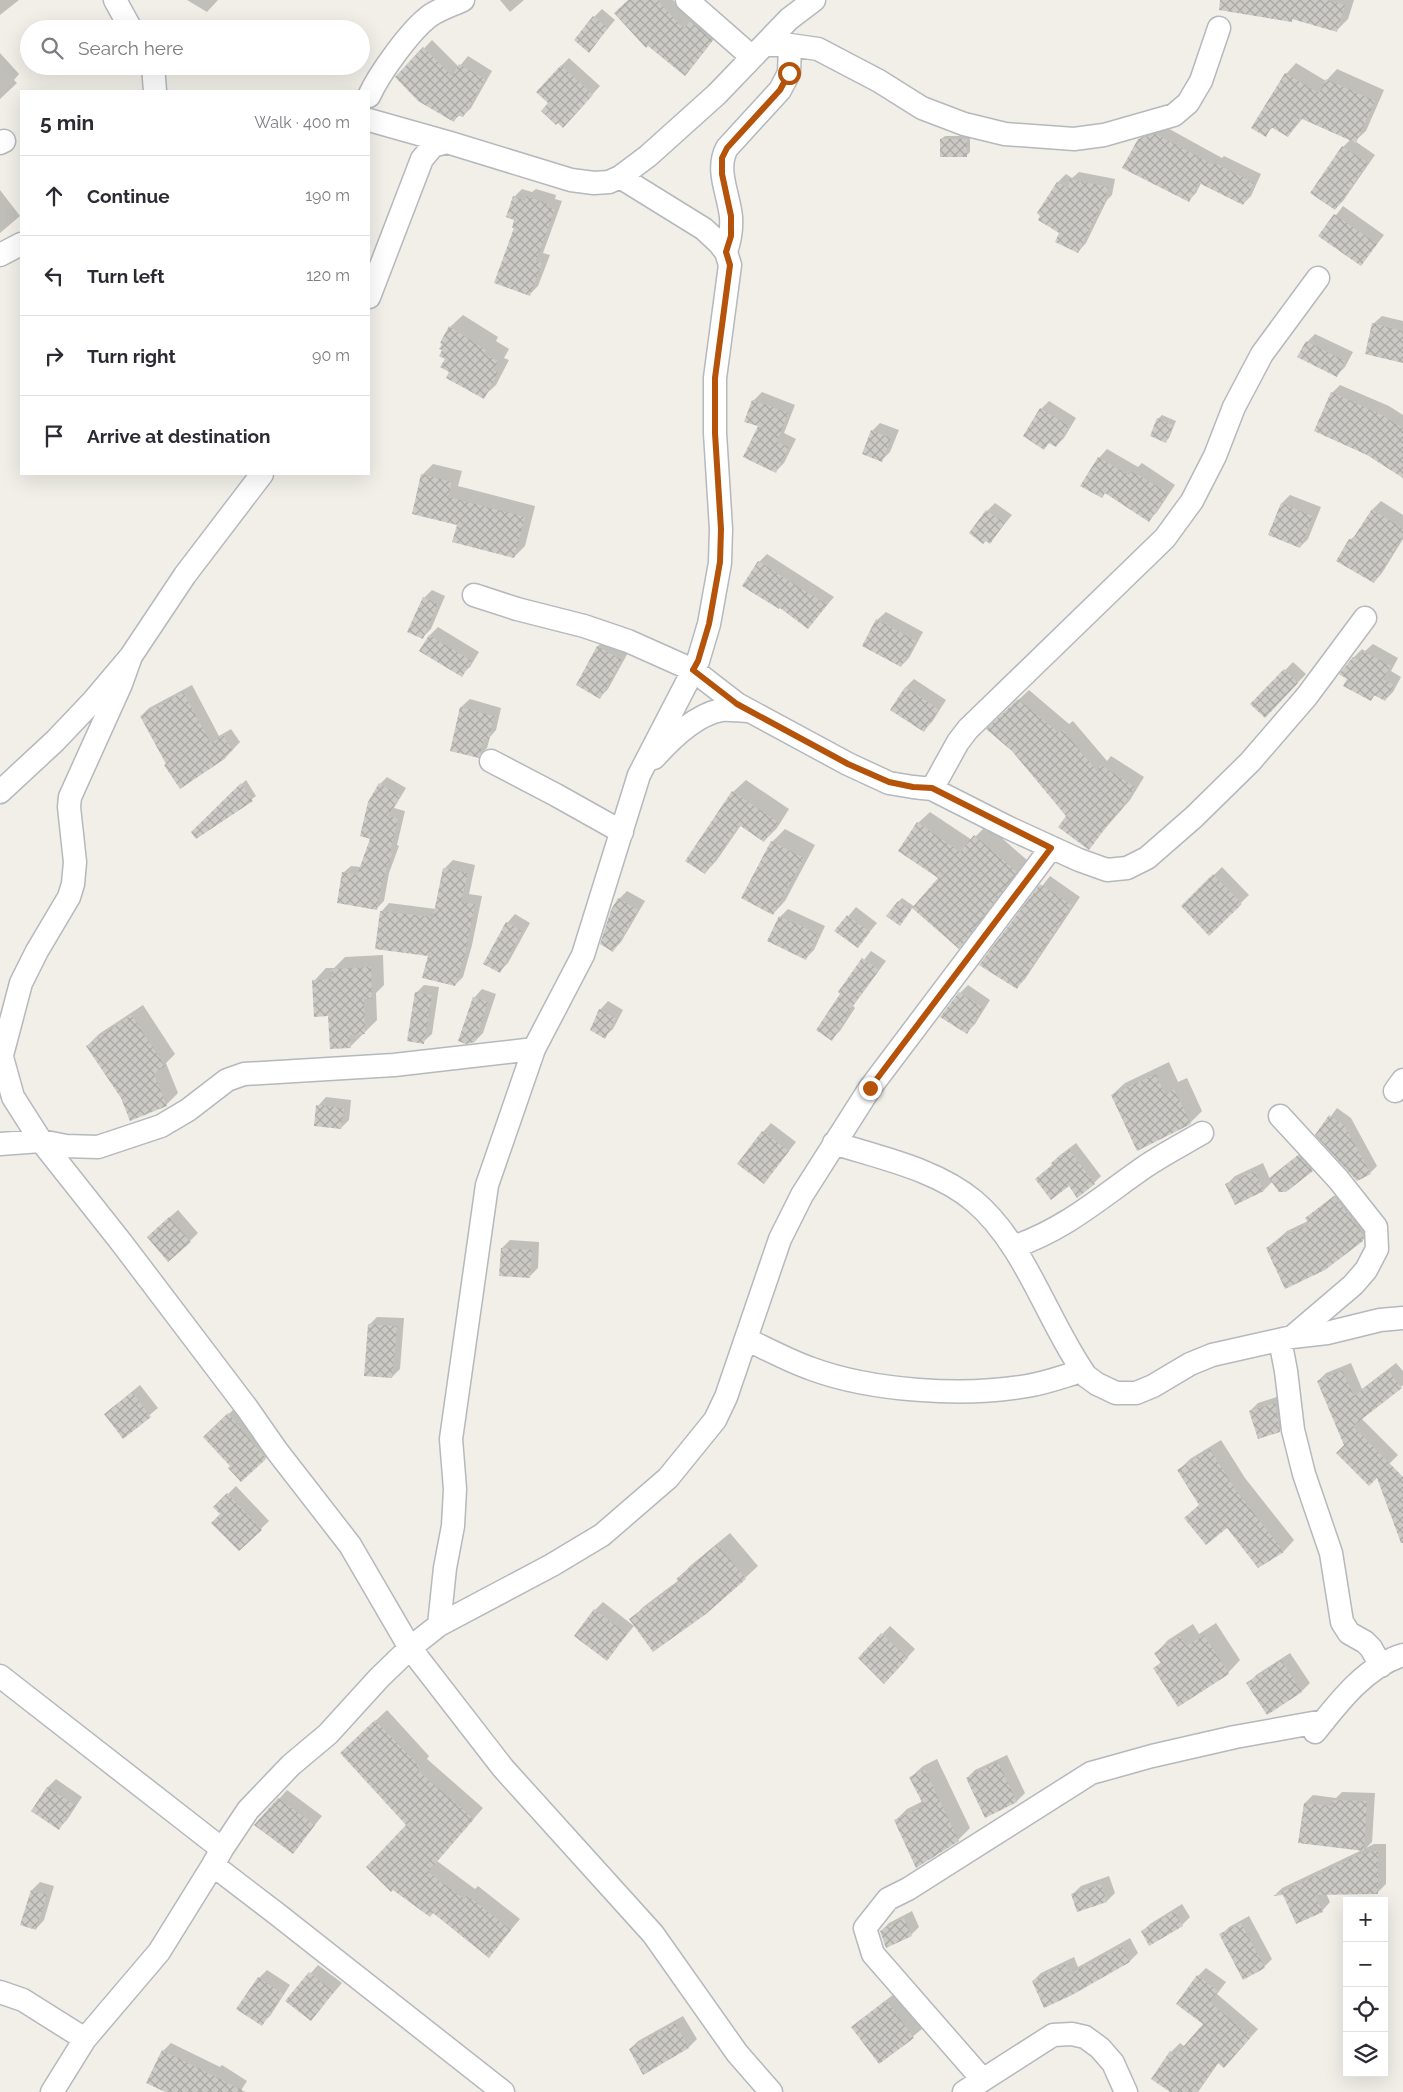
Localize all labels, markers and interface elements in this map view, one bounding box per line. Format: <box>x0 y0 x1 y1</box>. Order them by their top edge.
search box <box>20 20 370 75</box>
icon: search <box>38 34 66 62</box>
text: Search here <box>78 37 184 59</box>
route start <box>778 62 801 85</box>
text: 5 min <box>40 110 94 135</box>
text: Walk · 400 m <box>254 113 350 132</box>
icon: ahead <box>40 182 68 210</box>
text: Continue <box>87 185 170 207</box>
text: 190 m <box>305 186 350 205</box>
icon: left <box>40 262 68 290</box>
text: Turn left <box>87 265 164 287</box>
text: 120 m <box>306 266 350 285</box>
icon: right <box>40 342 68 370</box>
text: Turn right <box>87 345 176 367</box>
text: 90 m <box>312 346 350 365</box>
icon: arrive <box>40 422 68 450</box>
text: Arrive at destination <box>87 425 271 447</box>
route end <box>859 1077 882 1100</box>
map controls <box>1343 1897 1388 2077</box>
button: + <box>1343 1897 1388 1942</box>
button: − <box>1343 1942 1388 1987</box>
button: locate <box>1343 1987 1388 2032</box>
button: layers <box>1343 2032 1388 2077</box>

